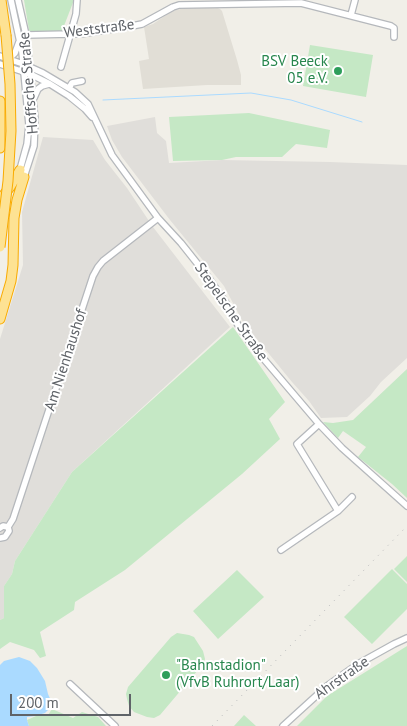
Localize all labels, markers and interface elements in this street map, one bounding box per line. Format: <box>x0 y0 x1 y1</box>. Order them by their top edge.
street label: Weststraße <box>63 16 135 42</box>
street label: Hoffsche Straße <box>16 31 42 135</box>
place label: BSV Beeck 05 e.V. <box>261 53 328 88</box>
marker: BSV Beeck 05 e.V. <box>332 65 344 77</box>
street label: Stepelsche Straße <box>190 259 272 365</box>
street label: Am Nienhaushof <box>41 307 91 413</box>
street label: Ahrstraße <box>311 653 373 703</box>
place label: "Bahnstadion" (VfvB Ruhrort/Laar) <box>176 657 299 692</box>
marker: "Bahnstadion" (VfvB Ruhrort/Laar) <box>160 669 172 681</box>
scale bar <box>12 684 134 716</box>
text: 200 m <box>18 693 59 712</box>

